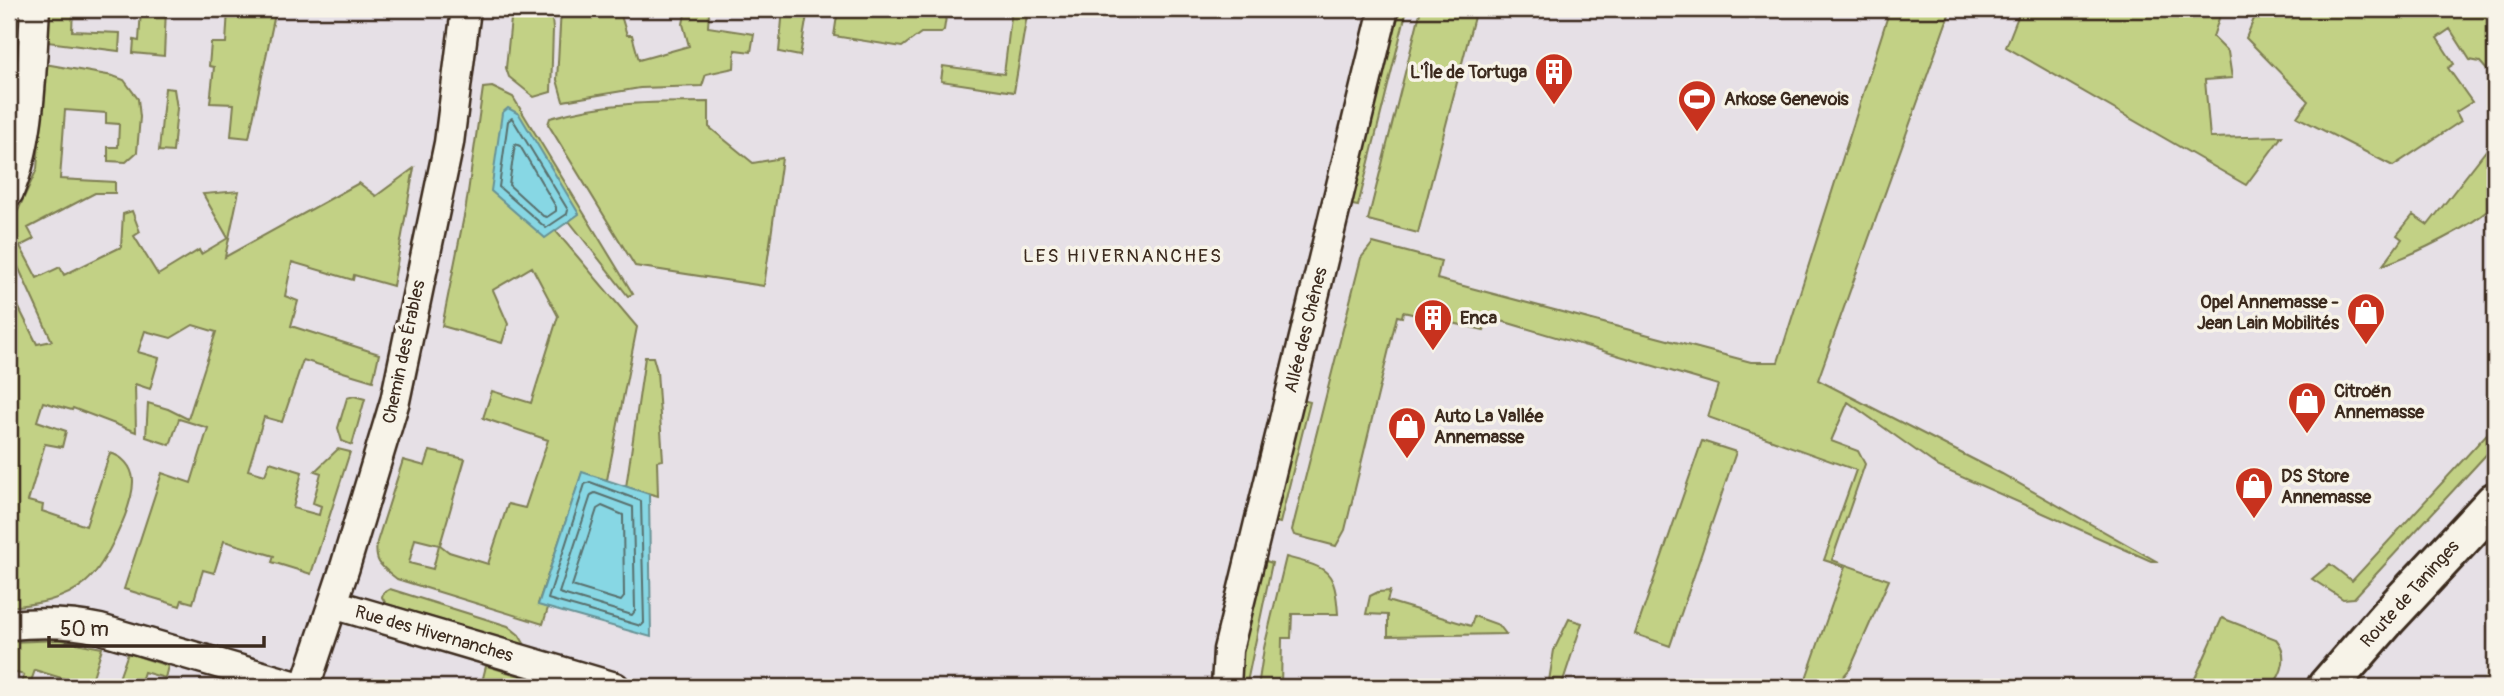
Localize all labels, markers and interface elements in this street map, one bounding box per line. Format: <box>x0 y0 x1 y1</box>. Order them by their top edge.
building icon: L'Île de Tortuga <box>1533 51 1575 106</box>
place label: L'Île de Tortuga <box>1410 61 1528 84</box>
sports icon: Arkose Genevois <box>1676 78 1718 133</box>
place label: Arkose Genevois <box>1724 88 1850 111</box>
district label: LES HIVERNANCHES <box>1023 244 1223 268</box>
street label: Allée des Chênes <box>1279 265 1333 395</box>
street label: Chemin des Érables <box>378 278 430 426</box>
place label: Opel Annemasse - Jean Lain Mobilités <box>2197 291 2340 335</box>
shop icon: Opel Annemasse - Jean Lain Mobilités <box>2345 291 2387 346</box>
building icon: Enca <box>1412 297 1454 352</box>
place label: Enca <box>1460 307 1498 330</box>
shop icon: Citroën Annemasse <box>2286 380 2328 435</box>
place label: Citroën Annemasse <box>2334 380 2425 424</box>
shop icon: Auto La Vallée Annemasse <box>1386 405 1428 460</box>
place label: Auto La Vallée Annemasse <box>1434 405 1545 449</box>
shop icon: DS Store Annemasse <box>2233 465 2275 520</box>
place label: DS Store Annemasse <box>2281 465 2372 509</box>
street label: Route de Taninges <box>2356 535 2464 653</box>
street label: Rue des Hivernanches <box>352 600 516 668</box>
scale bar <box>49 605 264 649</box>
text: 50 m <box>60 616 109 643</box>

